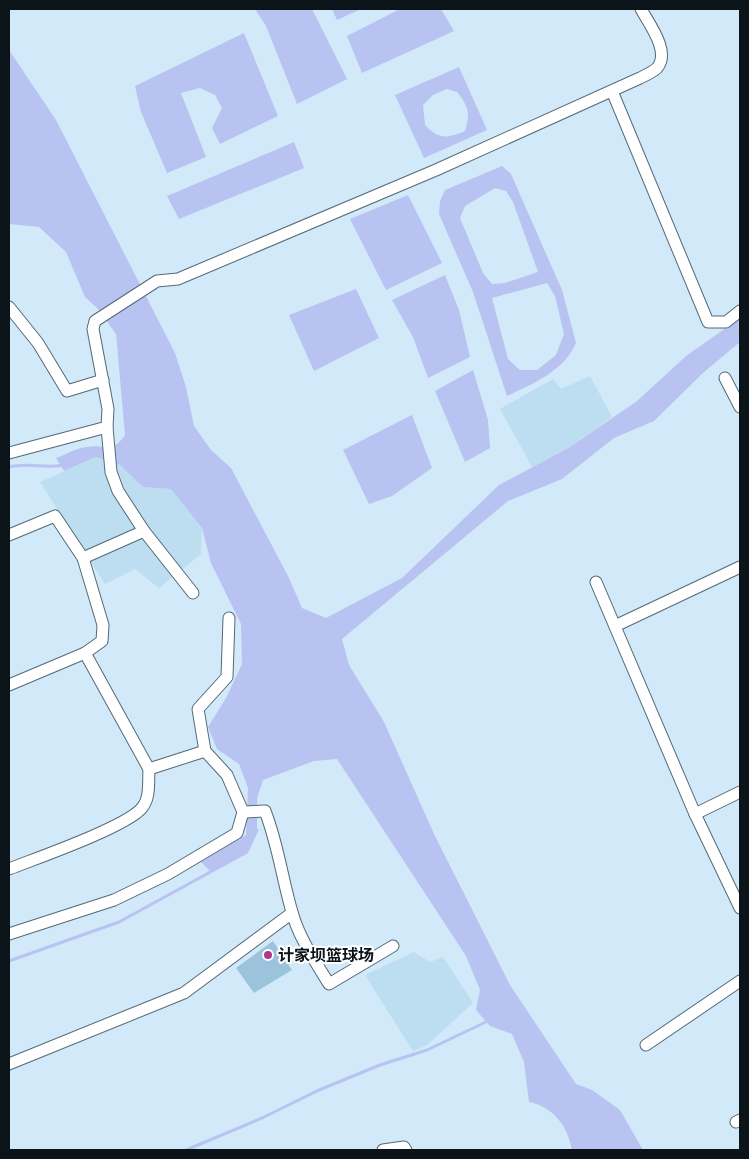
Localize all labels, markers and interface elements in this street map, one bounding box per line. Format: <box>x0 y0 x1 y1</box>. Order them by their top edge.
place label: 计家坝篮球场 <box>278 945 374 965</box>
marker: 计家坝篮球场 <box>262 949 274 961</box>

